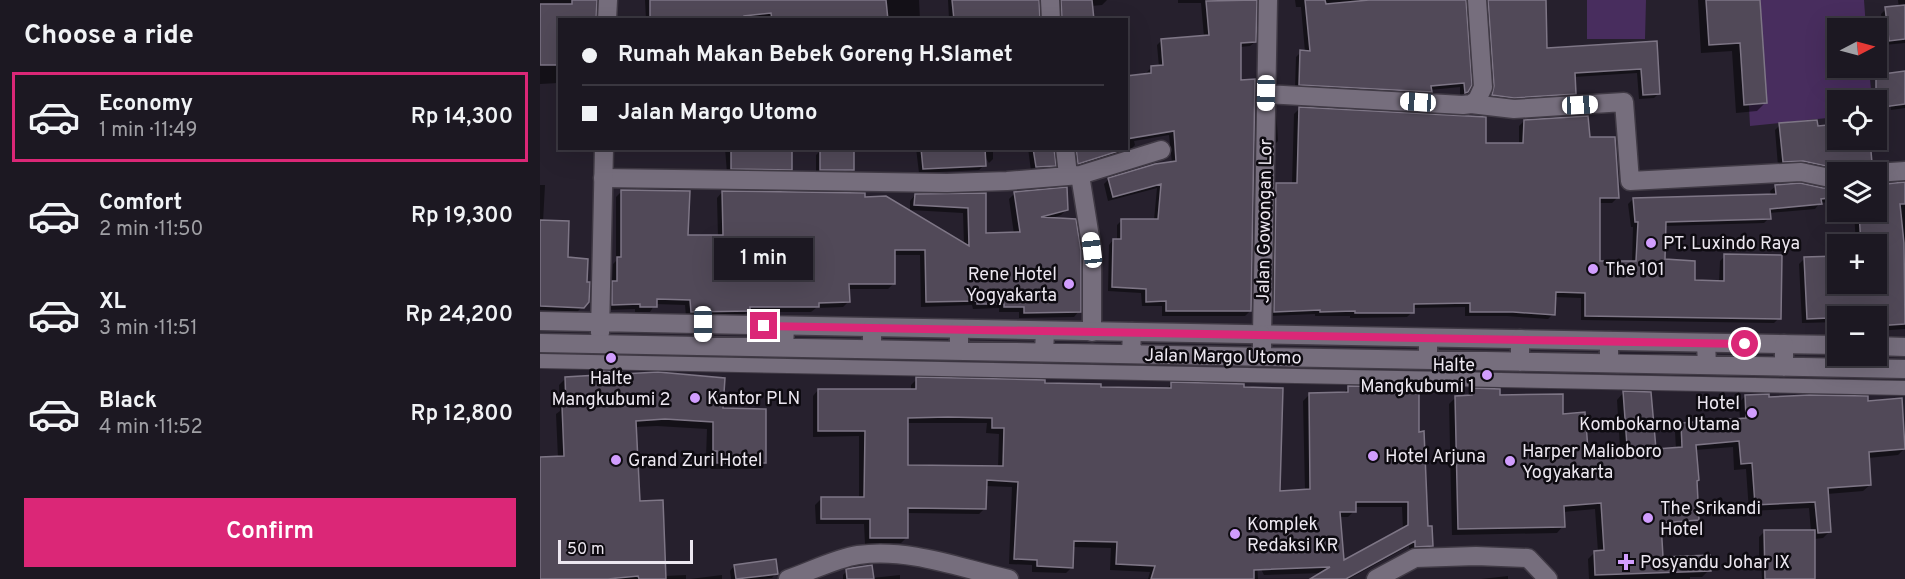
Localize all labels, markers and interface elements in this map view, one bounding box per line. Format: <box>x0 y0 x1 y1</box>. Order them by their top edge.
north arrow <box>1827 18 1887 78</box>
map controls <box>1827 18 1887 366</box>
text: Choose a ride <box>24 19 194 53</box>
text: Rumah Makan Bebek Goreng H.Slamet <box>618 42 1013 69</box>
car <box>1257 75 1275 111</box>
icon: car <box>27 90 81 144</box>
button: locate <box>1827 90 1887 150</box>
text: Economy <box>99 91 193 118</box>
car <box>1399 92 1437 112</box>
car <box>1562 95 1598 115</box>
text: Jalan Margo Utomo <box>618 100 817 127</box>
text: Rp 14,300 <box>411 104 513 131</box>
text: 1 min · 11:49 <box>99 118 197 144</box>
street label: Jalan Gowongan Lor <box>1253 138 1278 304</box>
button: layers <box>1827 162 1887 222</box>
icon: car <box>27 189 81 243</box>
text: Comfort <box>99 190 182 217</box>
text: Rp 19,300 <box>411 203 513 230</box>
text: 2 min · 11:50 <box>99 217 203 243</box>
car <box>1081 231 1103 269</box>
place label: PT. Luxindo Raya <box>1663 233 1800 256</box>
button: + <box>1827 234 1887 294</box>
marker: PT. Luxindo Raya <box>1644 236 1658 250</box>
callout: 1 min <box>714 239 814 281</box>
text: 1 min <box>740 246 787 272</box>
place label: The 101 <box>1605 259 1665 282</box>
marker: The 101 <box>1586 262 1600 276</box>
place label: Rene Hotel Yogyakarta <box>966 264 1057 308</box>
marker: Rene Hotel Yogyakarta <box>1062 277 1076 291</box>
icon: car <box>27 288 81 342</box>
text: XL <box>99 289 126 316</box>
text: Rp 24,200 <box>405 302 513 329</box>
car <box>694 306 712 342</box>
button: − <box>1827 306 1887 366</box>
route end <box>750 312 777 339</box>
text: 3 min · 11:51 <box>99 316 198 342</box>
route start <box>1731 330 1758 357</box>
street label: Jalan Margo Utomo <box>1144 345 1302 370</box>
marker: Halte Mangkubumi 2 <box>604 351 618 365</box>
place label: Halte Mangkubumi 1 <box>1360 355 1475 399</box>
place label: Halte Mangkubumi 2 <box>551 368 671 412</box>
marker: Halte Mangkubumi 1 <box>1480 368 1494 382</box>
icon: car <box>27 387 81 441</box>
text: Black <box>99 388 157 415</box>
place label: Kantor PLN <box>707 388 800 411</box>
marker: Kantor PLN <box>688 391 702 405</box>
place label: Hotel Kombokarno Utama <box>1579 393 1740 437</box>
text: Rp 12,800 <box>411 401 513 428</box>
marker: Hotel Kombokarno Utama <box>1745 406 1759 420</box>
text: 4 min · 11:52 <box>99 415 203 441</box>
place label: Harper Malioboro Yogyakarta <box>1522 441 1662 485</box>
place label: Hotel Arjuna <box>1385 446 1486 469</box>
marker: Hotel Arjuna <box>1366 449 1380 463</box>
place label: Grand Zuri Hotel <box>628 450 763 473</box>
marker: Grand Zuri Hotel <box>609 453 623 467</box>
marker: Harper Malioboro Yogyakarta <box>1503 454 1517 468</box>
button: Confirm <box>24 498 516 567</box>
place label: The Srikandi Hotel <box>1660 498 1761 542</box>
marker: The Srikandi Hotel <box>1641 511 1655 525</box>
place label: Komplek Redaksi KR <box>1247 514 1338 558</box>
marker: Komplek Redaksi KR <box>1228 527 1242 541</box>
scale bar <box>558 537 693 564</box>
text: 50 m <box>567 540 605 560</box>
place label: Posyandu Johar IX <box>1640 552 1790 575</box>
marker: Posyandu Johar IX <box>1617 553 1635 571</box>

